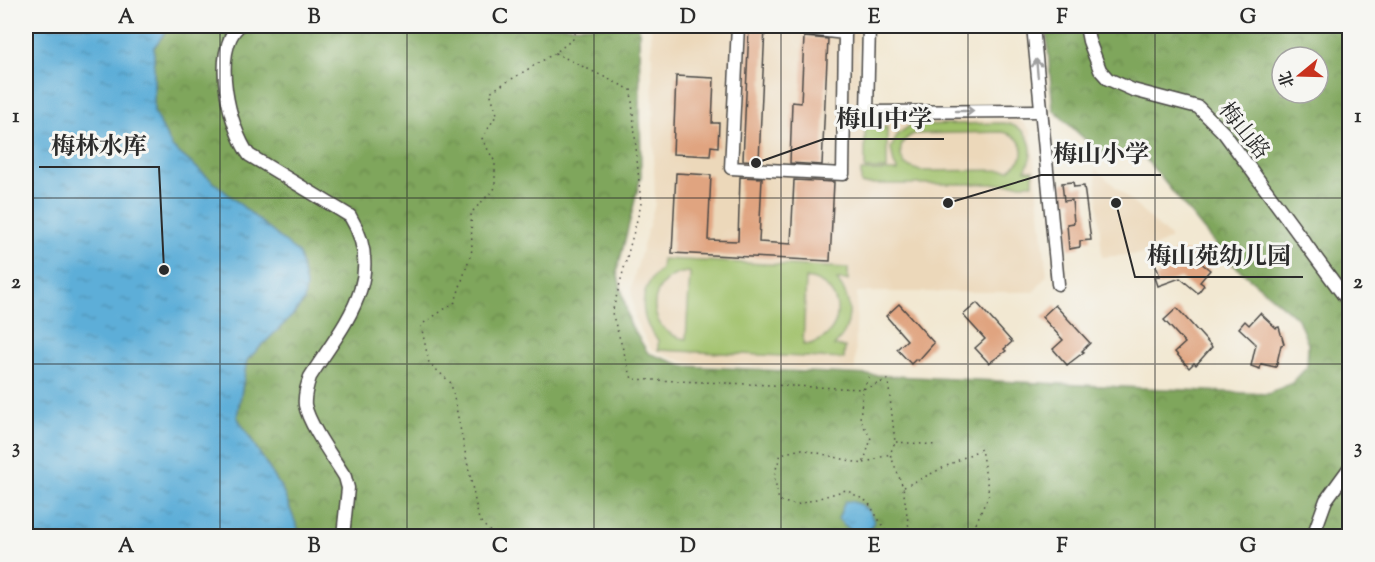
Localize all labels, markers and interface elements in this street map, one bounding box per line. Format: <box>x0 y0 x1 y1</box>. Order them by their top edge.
text: A <box>118 4 135 33</box>
text: B <box>308 4 321 33</box>
text: C <box>492 4 508 33</box>
text: D <box>680 4 696 33</box>
text: E <box>868 4 881 33</box>
text: F <box>1056 4 1068 33</box>
text: G <box>1240 4 1257 33</box>
north arrow <box>1270 45 1330 105</box>
one-way arrow <box>1031 59 1042 79</box>
text: 北 <box>1275 68 1302 90</box>
street label: 梅山路 <box>1209 96 1276 168</box>
callout: 梅山中学 <box>824 97 944 139</box>
text: 1 <box>13 103 20 132</box>
text: 1 <box>1355 103 1362 132</box>
text: 梅山中学 <box>836 104 932 138</box>
one-way arrow <box>955 105 975 117</box>
callout: 梅林水库 <box>39 125 159 167</box>
text: 梅林水库 <box>51 131 147 165</box>
callout: 梅山小学 <box>1041 133 1161 175</box>
text: 梅山小学 <box>1053 139 1149 173</box>
callout: 梅山苑幼儿园 <box>1135 235 1303 277</box>
text: 梅山苑幼儿园 <box>1147 241 1291 275</box>
text: 2 <box>11 269 21 298</box>
text: 2 <box>1353 269 1363 298</box>
text: 3 <box>12 434 20 463</box>
text: 3 <box>1354 434 1362 463</box>
text: A <box>118 533 135 562</box>
text: B <box>308 533 321 562</box>
text: C <box>492 533 508 562</box>
text: D <box>680 533 696 562</box>
text: E <box>868 533 881 562</box>
text: F <box>1056 533 1068 562</box>
text: G <box>1240 533 1257 562</box>

